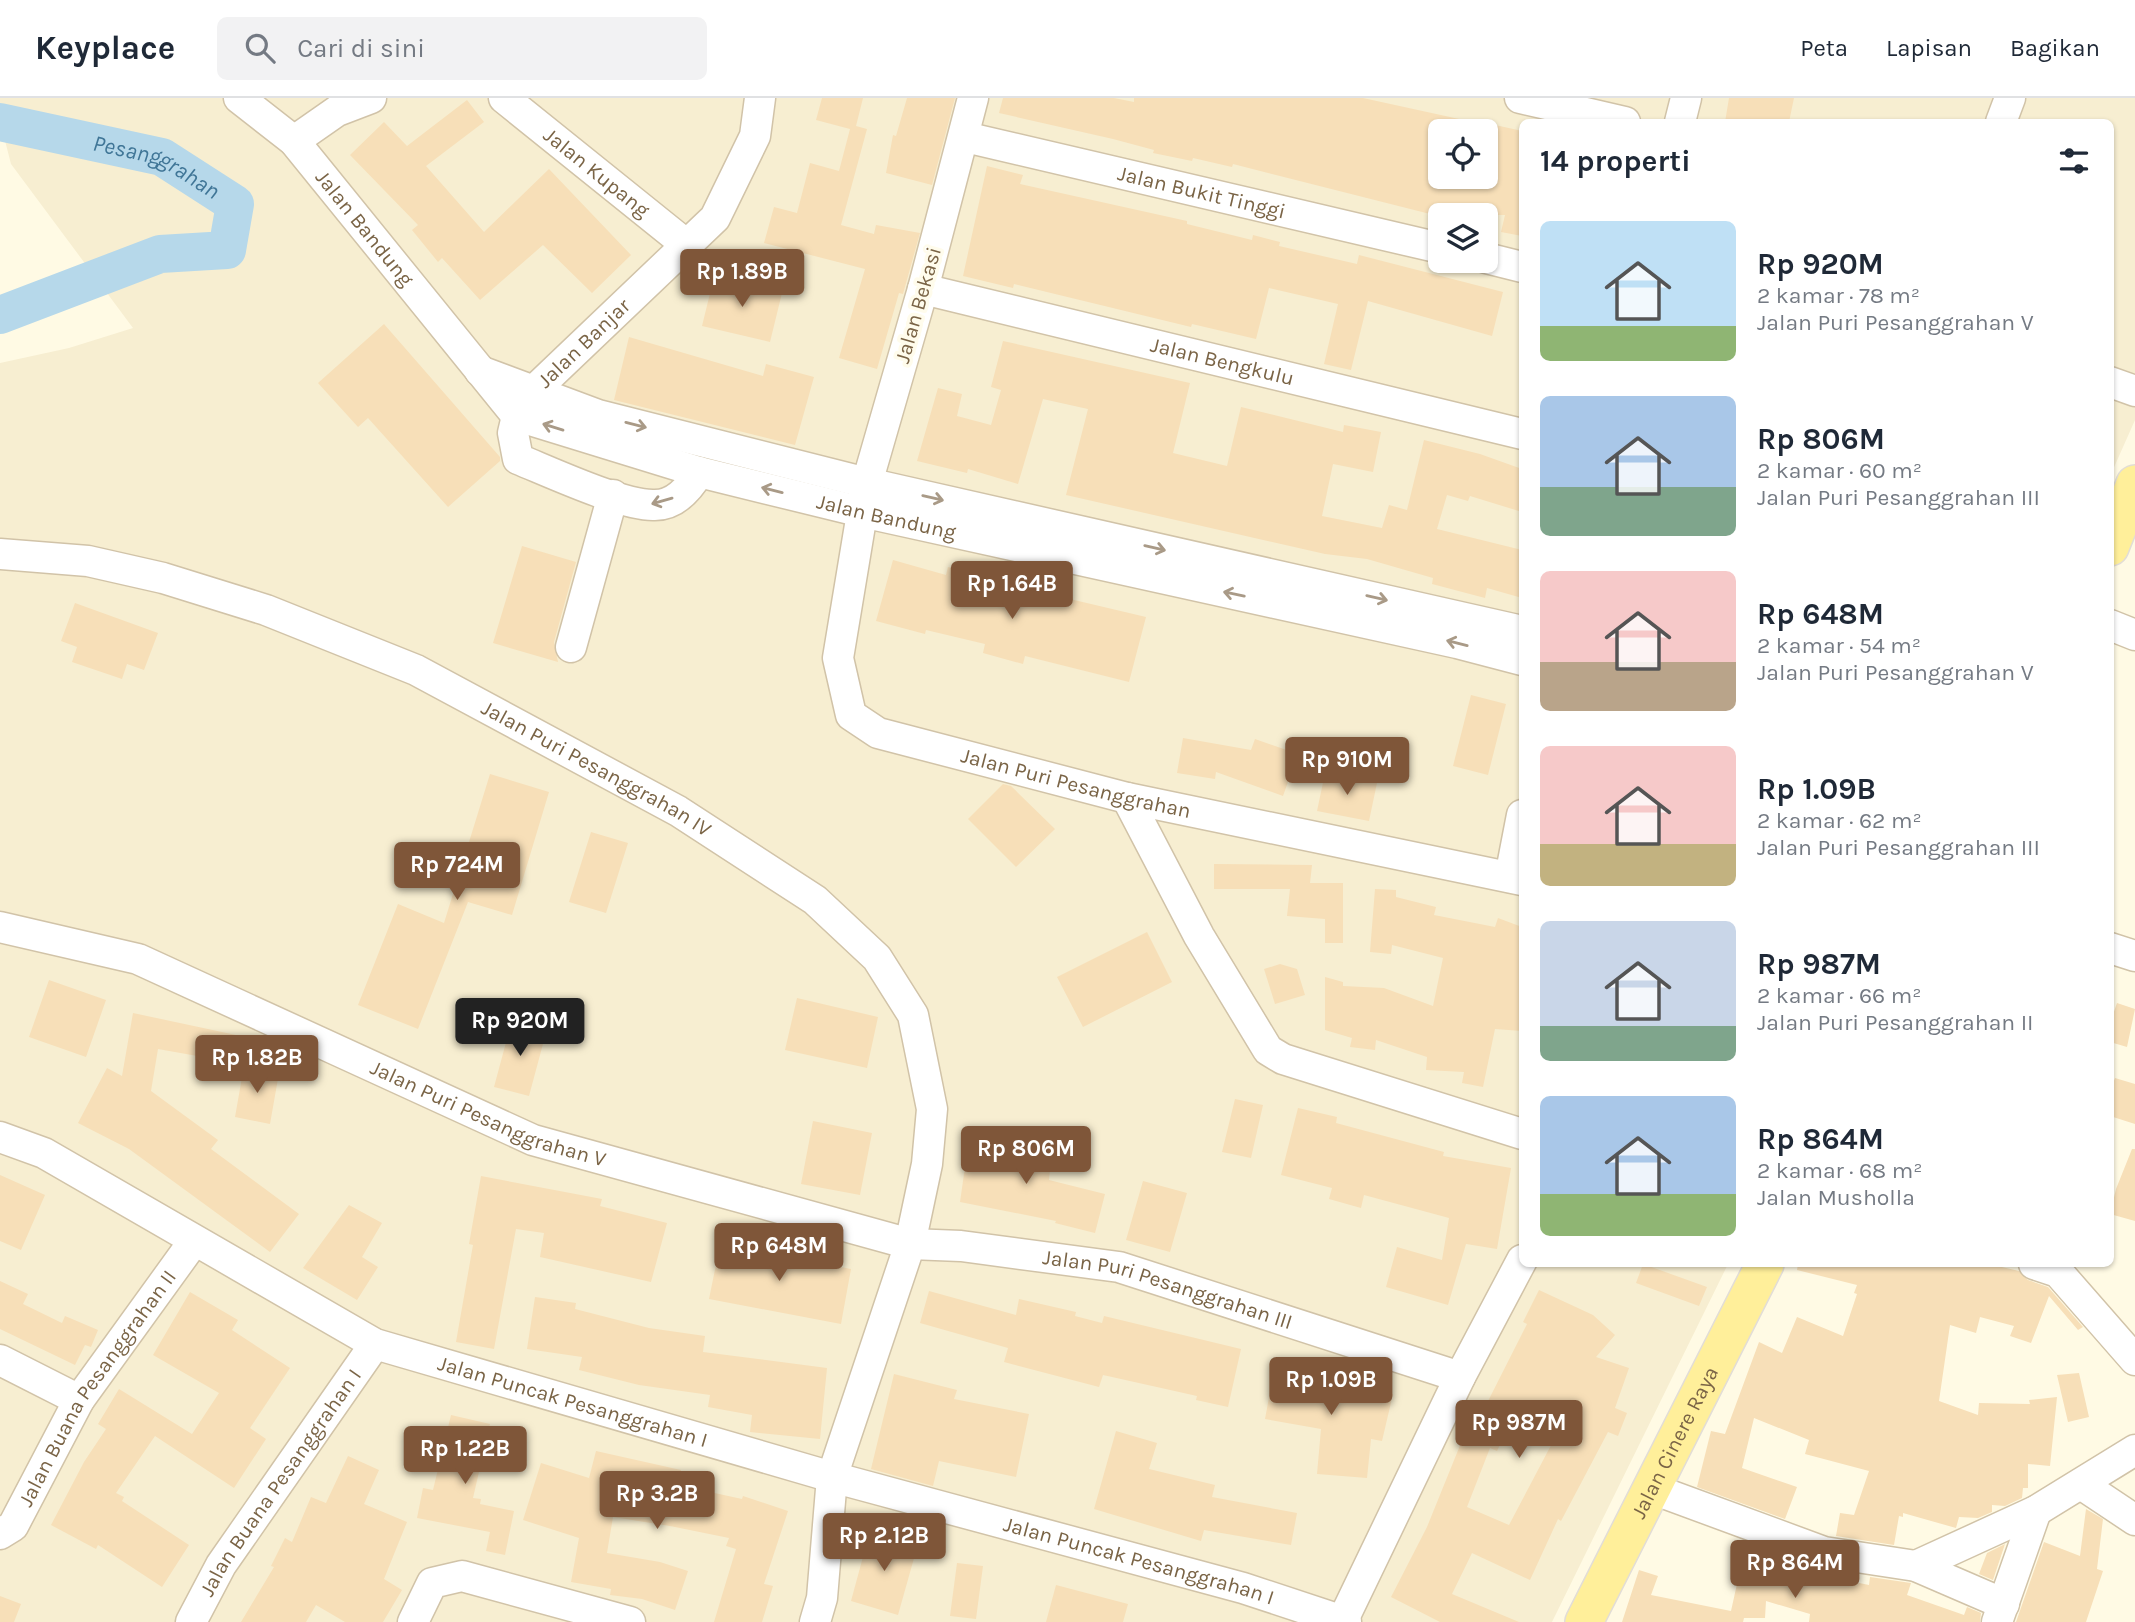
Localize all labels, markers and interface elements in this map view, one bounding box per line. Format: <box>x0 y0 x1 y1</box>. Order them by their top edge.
search box <box>217 17 707 80</box>
text: Keyplace <box>35 29 175 67</box>
icon: search <box>241 29 279 67</box>
text: Cari di sini <box>297 33 425 64</box>
text: Peta <box>1800 34 1848 62</box>
text: Lapisan <box>1886 34 1972 62</box>
text: Bagikan <box>2010 34 2100 62</box>
map controls <box>1428 119 1498 273</box>
button: locate <box>1428 119 1498 189</box>
street label: Jalan Kupang <box>539 123 655 222</box>
water label: Pesanggrahan <box>91 129 225 204</box>
icon: filters <box>2055 142 2093 180</box>
text: 14 properti <box>1540 143 1691 179</box>
street label: Jalan Bukit Tinggi <box>1115 161 1288 223</box>
street label: Jalan Bandung <box>311 165 419 291</box>
button: layers <box>1428 203 1498 273</box>
street label: Jalan Bekasi <box>890 244 946 366</box>
text: Rp 920M <box>1757 246 1884 282</box>
icon: home <box>1596 249 1680 333</box>
pin: Rp 1.89B <box>670 250 814 309</box>
text: Rp 1.89B <box>696 258 788 285</box>
text: 2 kamar · 78 m² <box>1757 282 1920 309</box>
street label: Jalan Banjar <box>533 293 635 393</box>
text: Jalan Puri Pesanggrahan V <box>1757 309 2034 336</box>
street label: Jalan Bengkulu <box>1148 333 1297 390</box>
one-way arrow <box>624 419 647 432</box>
one-way arrow <box>542 420 564 433</box>
text: Rp 806M <box>1757 421 1885 457</box>
icon: home <box>1596 424 1680 508</box>
text: 2 kamar · 60 m² <box>1757 457 1922 484</box>
one-way arrow <box>761 483 784 496</box>
text: Jalan Puri Pesanggrahan III <box>1757 484 2040 511</box>
street label: Jalan Bandung <box>814 489 958 544</box>
one-way arrow <box>921 491 944 505</box>
one-way arrow <box>651 496 673 509</box>
one-way arrow <box>1143 541 1166 555</box>
pin: Rp 1.64B <box>940 561 1084 621</box>
text: Rp 1.64B <box>967 570 1057 597</box>
one-way arrow <box>1223 586 1246 600</box>
one-way arrow <box>1365 592 1388 605</box>
text: Rp 648M <box>1757 596 1884 632</box>
icon: home <box>1596 599 1680 683</box>
text: 2 kamar · 54 m² <box>1757 632 1921 659</box>
one-way arrow <box>1446 636 1468 649</box>
text: Jalan Puri Pesanggrahan V <box>1757 659 2034 686</box>
street label: Jalan Puri Pesanggrahan IV <box>477 695 716 841</box>
pin: Rp 910M <box>1282 738 1412 797</box>
street label: Jalan Puri Pesanggrahan <box>959 743 1193 823</box>
text: Rp 910M <box>1301 746 1393 773</box>
text: Rp 1.09B <box>1757 771 1876 807</box>
icon: home <box>1596 774 1680 858</box>
text: 2 kamar · 62 m² <box>1757 807 1922 834</box>
text: Jalan Puri Pesanggrahan III <box>1757 834 2040 861</box>
pin: Rp 724M <box>392 842 522 902</box>
text: Rp 724M <box>410 851 504 878</box>
text: Rp 987M <box>1757 946 1881 982</box>
icon: home <box>1596 949 1680 1033</box>
text: 2 kamar · 66 m² <box>1757 982 1921 1009</box>
pin: Rp 920M <box>455 998 585 1058</box>
text: Rp 920M <box>471 1007 569 1034</box>
text: Jalan Puri Pesanggrahan II <box>1757 1009 2034 1036</box>
pin: Rp 1.82B <box>185 1035 329 1095</box>
text: Rp 1.82B <box>211 1044 303 1071</box>
street label: Jalan Puri Pesanggrahan V <box>367 1055 609 1172</box>
text: Rp 864M <box>1757 1121 1884 1157</box>
icon: home <box>1596 1124 1680 1208</box>
pin: Rp 806M <box>961 1126 1091 1186</box>
text: Rp 806M <box>977 1135 1075 1162</box>
text: 2 kamar · 68 m² <box>1757 1157 1922 1184</box>
text: Jalan Musholla <box>1757 1184 1915 1211</box>
pin: Rp 648M <box>714 1224 844 1283</box>
text: Rp 648M <box>730 1232 828 1259</box>
street label: Jalan Puri Pesanggrahan III <box>1041 1245 1296 1334</box>
street label: Jalan Buana Pesanggrahan II <box>13 1265 181 1511</box>
street label: Jalan Puncak Pesanggrahan I <box>435 1351 711 1452</box>
pin: Rp 1.09B <box>1259 1358 1403 1417</box>
street label: Jalan Cinere Raya <box>1626 1363 1723 1523</box>
street label: Jalan Buana Pesanggrahan I <box>195 1364 366 1600</box>
text: Rp 1.09B <box>1285 1366 1377 1393</box>
pin: Rp 987M <box>1454 1400 1584 1460</box>
text: Rp 987M <box>1471 1409 1567 1436</box>
pin: Rp 1.22B <box>393 1426 537 1486</box>
text: Rp 1.22B <box>420 1435 510 1462</box>
pin: Rp 3.2B <box>592 1472 722 1531</box>
text: Rp 3.2B <box>616 1480 698 1507</box>
street label: Jalan Puncak Pesanggrahan I <box>1001 1512 1277 1610</box>
pin: Rp 2.12B <box>812 1514 956 1573</box>
text: Rp 2.12B <box>839 1522 929 1549</box>
pin: Rp 864M <box>1730 1540 1860 1600</box>
text: Rp 864M <box>1746 1549 1844 1576</box>

